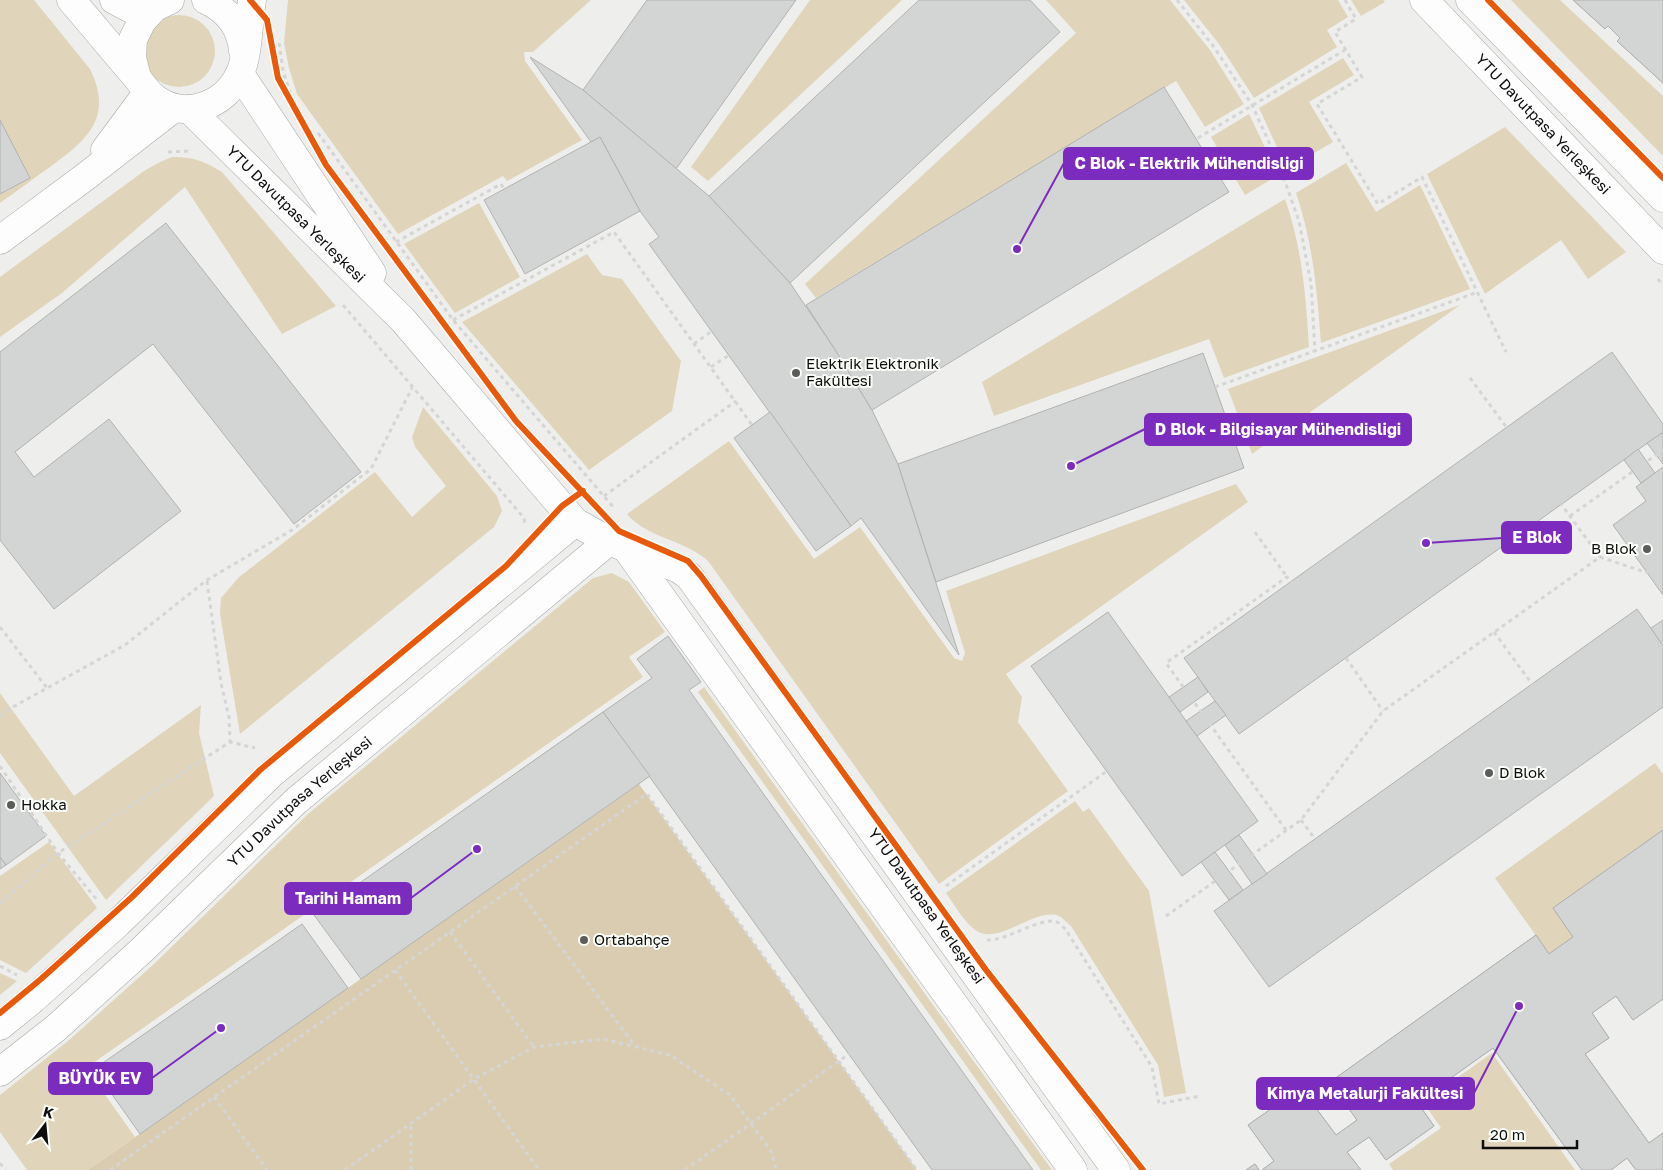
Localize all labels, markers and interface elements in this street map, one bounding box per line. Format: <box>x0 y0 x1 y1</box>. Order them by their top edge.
street label: YTU Davutpasa Yerleşkesi <box>1472 50 1615 198</box>
street label: YTU Davutpasa Yerleşkesi <box>223 141 370 286</box>
callout: C Blok - Elektrik Mühendisliği <box>1064 148 1313 179</box>
text: C Blok - Elektrik Mühendisliği <box>1074 153 1304 173</box>
place label: Elektrik Elektronik Fakültesi <box>806 354 940 389</box>
marker: Elektrik Elektronik Fakültesi <box>790 367 802 379</box>
callout: D Blok - Bilgisayar Mühendisliği <box>1145 414 1411 445</box>
text: D Blok - Bilgisayar Mühendisliği <box>1155 419 1401 439</box>
callout: E Blok <box>1502 522 1571 553</box>
text: E Blok <box>1512 527 1562 547</box>
place label: B Blok <box>1591 539 1638 557</box>
marker: B Blok <box>1641 543 1653 555</box>
street label: YTU Davutpasa Yerleşkesi <box>223 732 375 870</box>
place label: D Blok <box>1499 763 1546 781</box>
marker: D Blok <box>1483 767 1495 779</box>
place label: Hokka <box>21 795 67 813</box>
marker: Hokka <box>5 799 17 811</box>
street label: YTU Davutpasa Yerleşkesi <box>865 824 989 987</box>
callout: Tarihi Hamam <box>285 883 411 914</box>
text: Tarihi Hamam <box>295 888 401 908</box>
place label: Ortabahçe <box>594 930 670 948</box>
marker: Ortabahçe <box>578 934 590 946</box>
callout: BÜYÜK EV <box>49 1063 152 1094</box>
text: BÜYÜK EV <box>59 1068 142 1088</box>
callout: Kimya Metalurji Fakültesi <box>1257 1078 1474 1109</box>
text: Kimya Metalurji Fakültesi <box>1267 1083 1463 1103</box>
north arrow <box>20 1100 70 1150</box>
text: K <box>41 1102 56 1122</box>
scale bar <box>1483 1118 1577 1150</box>
text: 20 m <box>1490 1125 1525 1143</box>

